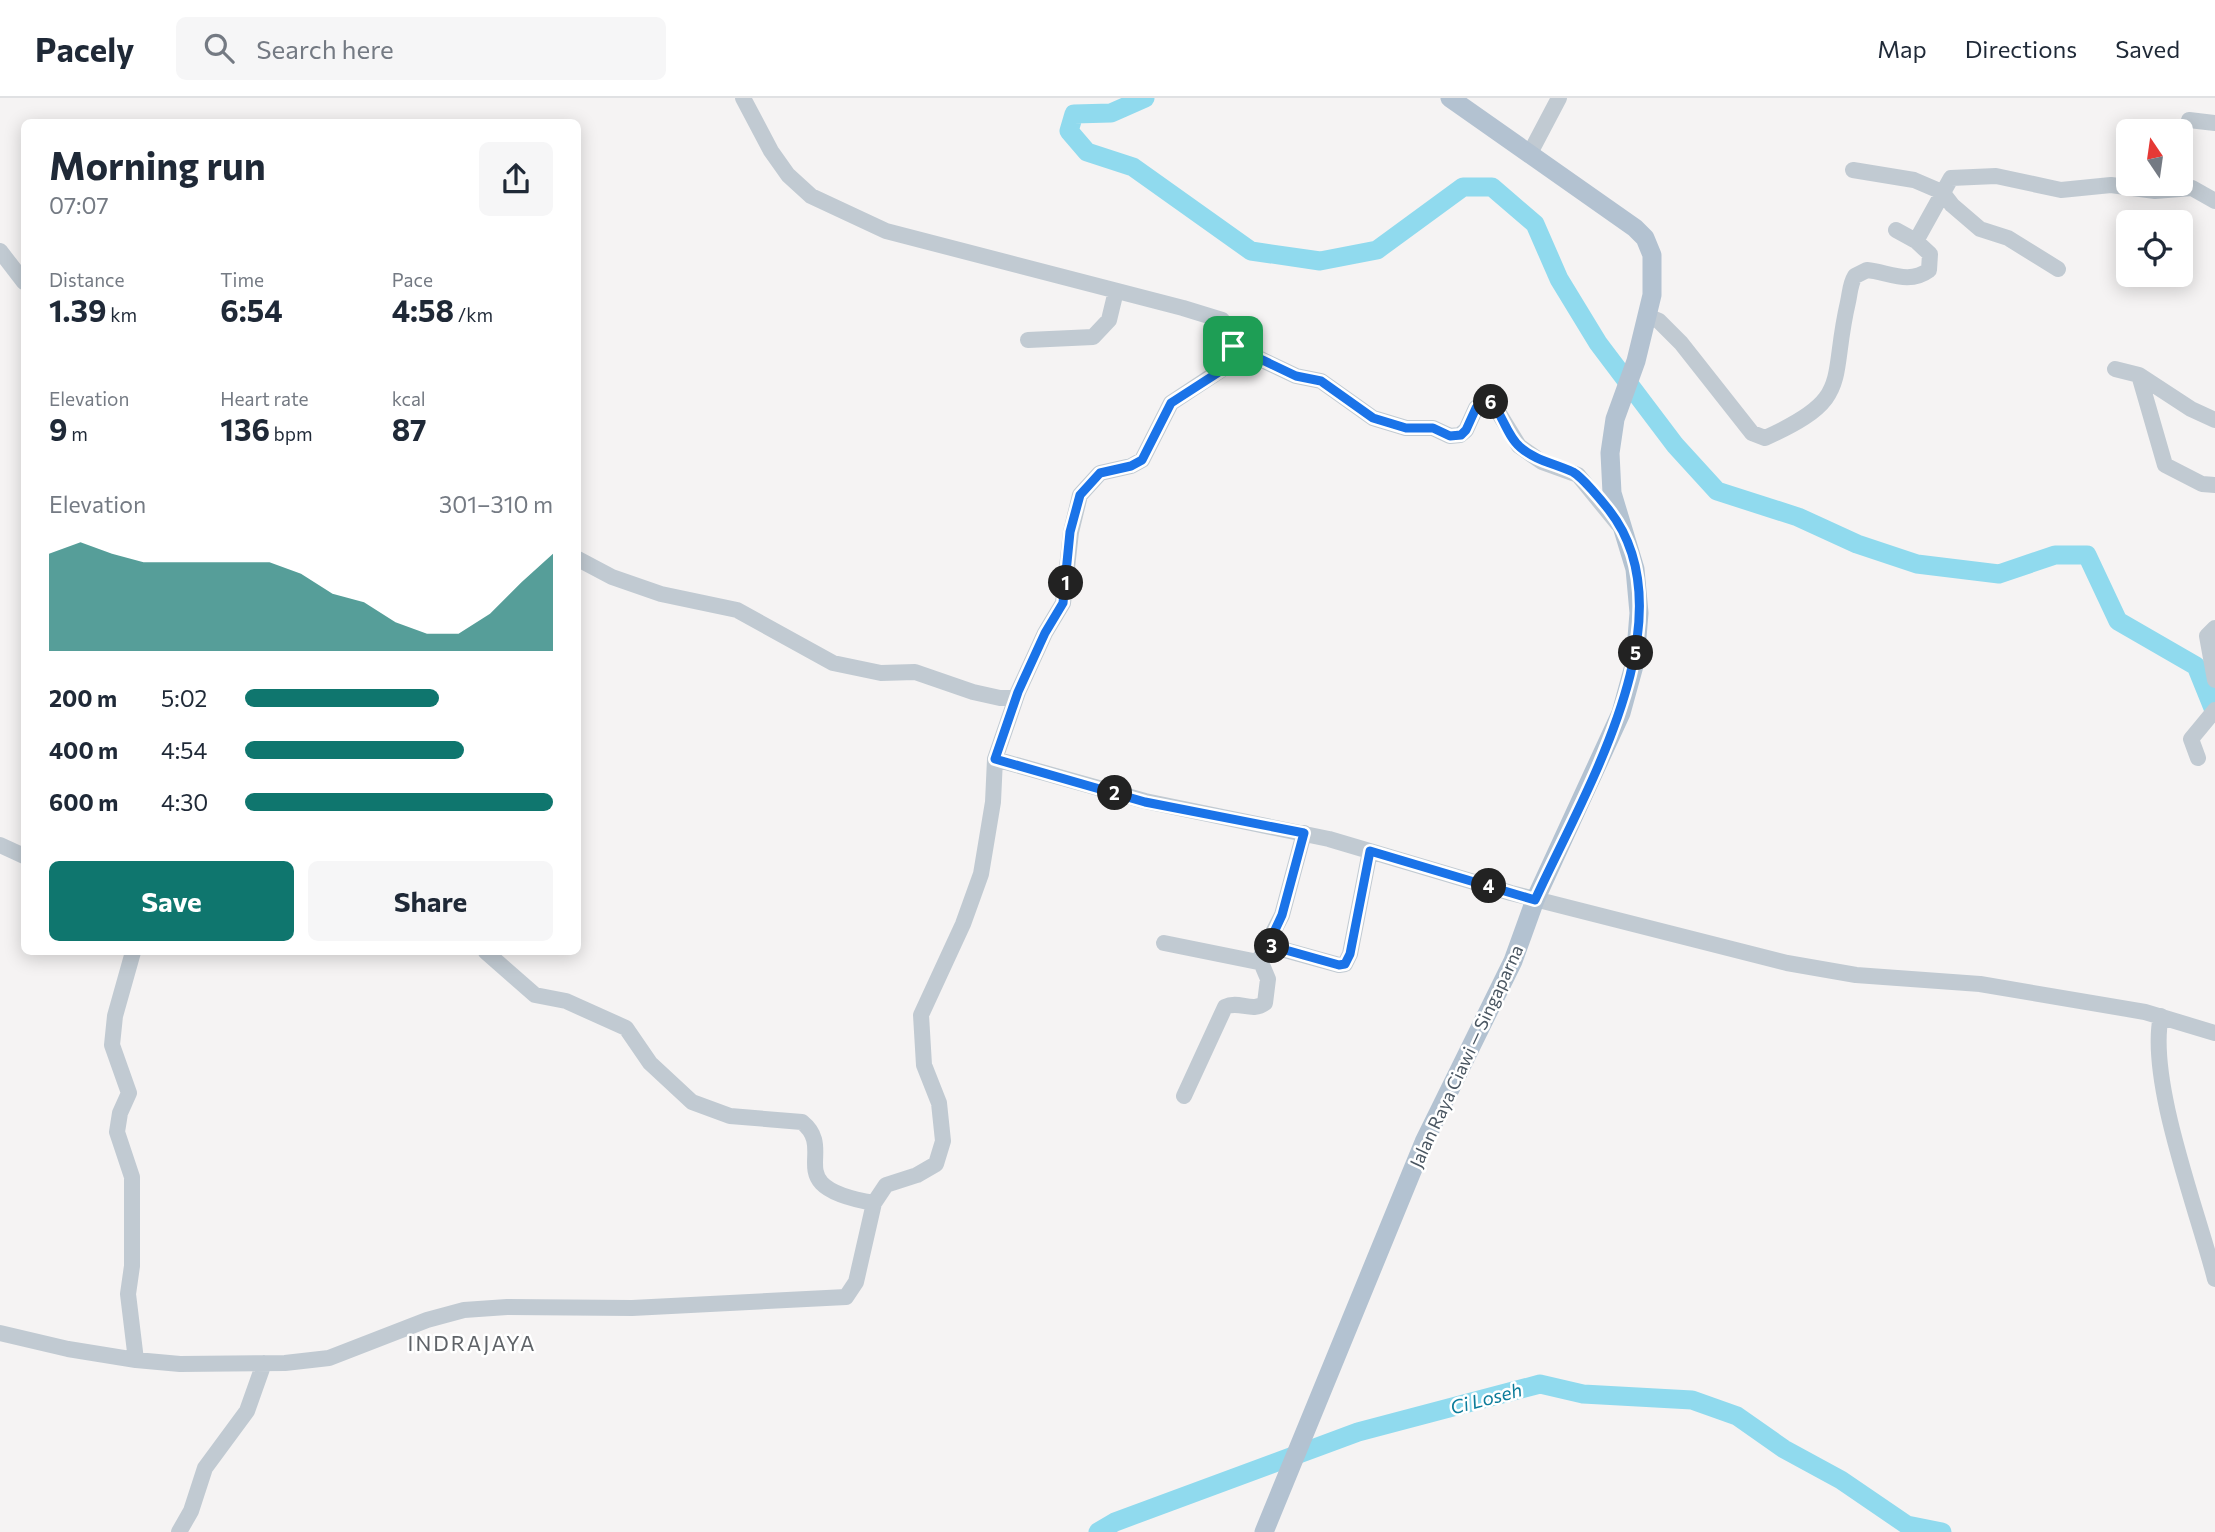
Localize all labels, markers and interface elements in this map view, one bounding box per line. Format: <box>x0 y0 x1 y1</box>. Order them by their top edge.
search box <box>176 17 666 80</box>
text: Pacely <box>35 28 134 69</box>
icon: search <box>200 29 238 67</box>
text: Search here <box>256 33 394 64</box>
text: Map <box>1877 34 1927 63</box>
text: Directions <box>1965 34 2077 63</box>
text: Saved <box>2115 34 2180 63</box>
north arrow <box>2116 119 2193 196</box>
map controls <box>2116 119 2193 287</box>
text: Morning run <box>49 141 266 188</box>
button: share <box>479 142 553 216</box>
text: 07:07 <box>49 191 109 219</box>
button: locate <box>2116 210 2193 287</box>
text: Distance <box>49 268 125 291</box>
text: Time <box>220 268 264 291</box>
text: Pace <box>392 268 433 291</box>
text: 1.39 <box>49 291 107 328</box>
text: 6:54 <box>220 291 283 328</box>
text: 4:58 <box>392 291 454 328</box>
text: km <box>107 303 137 326</box>
text: /km <box>454 303 493 326</box>
pin <box>1203 316 1263 376</box>
icon: arrive <box>1214 327 1252 365</box>
pin: 6 <box>1474 384 1508 420</box>
text: Elevation <box>49 387 129 410</box>
text: Heart rate <box>220 387 309 410</box>
text: kcal <box>392 387 426 410</box>
text: 6 <box>1485 390 1496 413</box>
text: 9 <box>49 410 68 447</box>
text: 136 <box>220 410 270 447</box>
text: 87 <box>392 410 426 447</box>
text: m <box>68 422 88 445</box>
text: bpm <box>270 422 313 445</box>
text: Elevation <box>49 490 146 518</box>
text: 301–310 m <box>439 490 553 518</box>
pin: 1 <box>1048 566 1084 601</box>
text: 1 <box>1061 571 1070 594</box>
pin: 5 <box>1618 636 1654 670</box>
text: 5 <box>1630 641 1641 664</box>
text: 200 m <box>49 684 117 712</box>
text: 5:02 <box>161 684 207 712</box>
text: 400 m <box>49 736 118 764</box>
text: 4:54 <box>161 736 207 764</box>
pin: 2 <box>1098 776 1132 810</box>
text: 2 <box>1109 781 1120 804</box>
text: 600 m <box>49 788 118 816</box>
text: 4:30 <box>161 788 208 816</box>
button: Save <box>49 861 294 941</box>
button: Share <box>308 861 553 941</box>
pin: 4 <box>1472 868 1506 904</box>
text: 4 <box>1483 874 1494 897</box>
pin: 3 <box>1254 928 1290 964</box>
text: 3 <box>1266 934 1277 957</box>
street label: Jalan Raya Ciawi — Singaparna <box>1405 941 1527 1171</box>
district label: INDRAJAYA <box>408 1330 536 1355</box>
water label: Ci Loseh <box>1448 1377 1524 1419</box>

